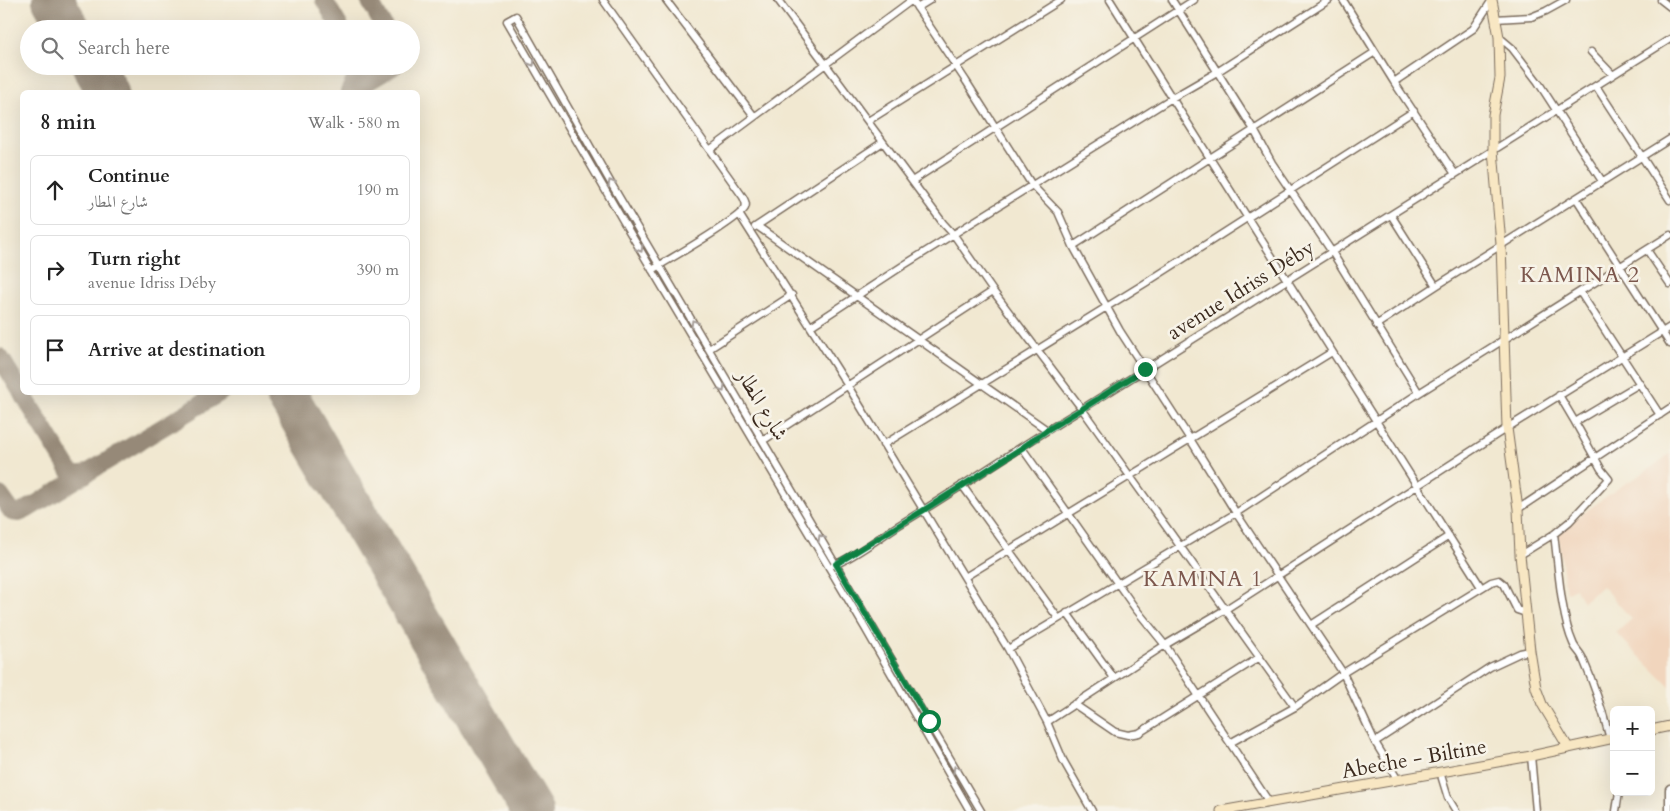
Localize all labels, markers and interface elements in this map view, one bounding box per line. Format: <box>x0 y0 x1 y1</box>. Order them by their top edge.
search box <box>20 20 420 75</box>
icon: search <box>38 34 66 62</box>
text: Search here <box>78 35 170 61</box>
one-way arrow <box>525 58 535 67</box>
text: 8 min <box>40 108 96 137</box>
text: Walk · 580 m <box>308 112 400 134</box>
text: Continue <box>88 163 170 189</box>
icon: ahead <box>41 176 69 204</box>
text: 190 m <box>357 179 399 201</box>
one-way arrow <box>608 179 618 188</box>
text: شارع المطار <box>88 191 148 213</box>
street label: avenue Idriss Déby <box>1162 233 1320 347</box>
one-way arrow <box>633 244 643 253</box>
text: Turn right <box>88 246 180 272</box>
icon: right <box>41 256 69 284</box>
text: 390 m <box>357 259 399 281</box>
district label: KAMINA 2 <box>1520 260 1640 290</box>
text: avenue Idriss Déby <box>88 272 216 294</box>
one-way arrow <box>691 319 701 328</box>
icon: arrive <box>41 336 69 364</box>
text: Arrive at destination <box>88 337 265 363</box>
route end <box>1134 358 1157 381</box>
street label: شارع المطار <box>726 362 795 448</box>
one-way arrow <box>716 384 726 393</box>
one-way arrow <box>818 535 828 544</box>
district label: KAMINA 1 <box>1143 564 1263 594</box>
map controls <box>1610 706 1655 796</box>
button: + <box>1610 706 1655 751</box>
route start <box>918 710 941 733</box>
street label: Abeche - Biltine <box>1339 732 1489 786</box>
button: − <box>1610 751 1655 796</box>
one-way arrow <box>953 765 963 774</box>

